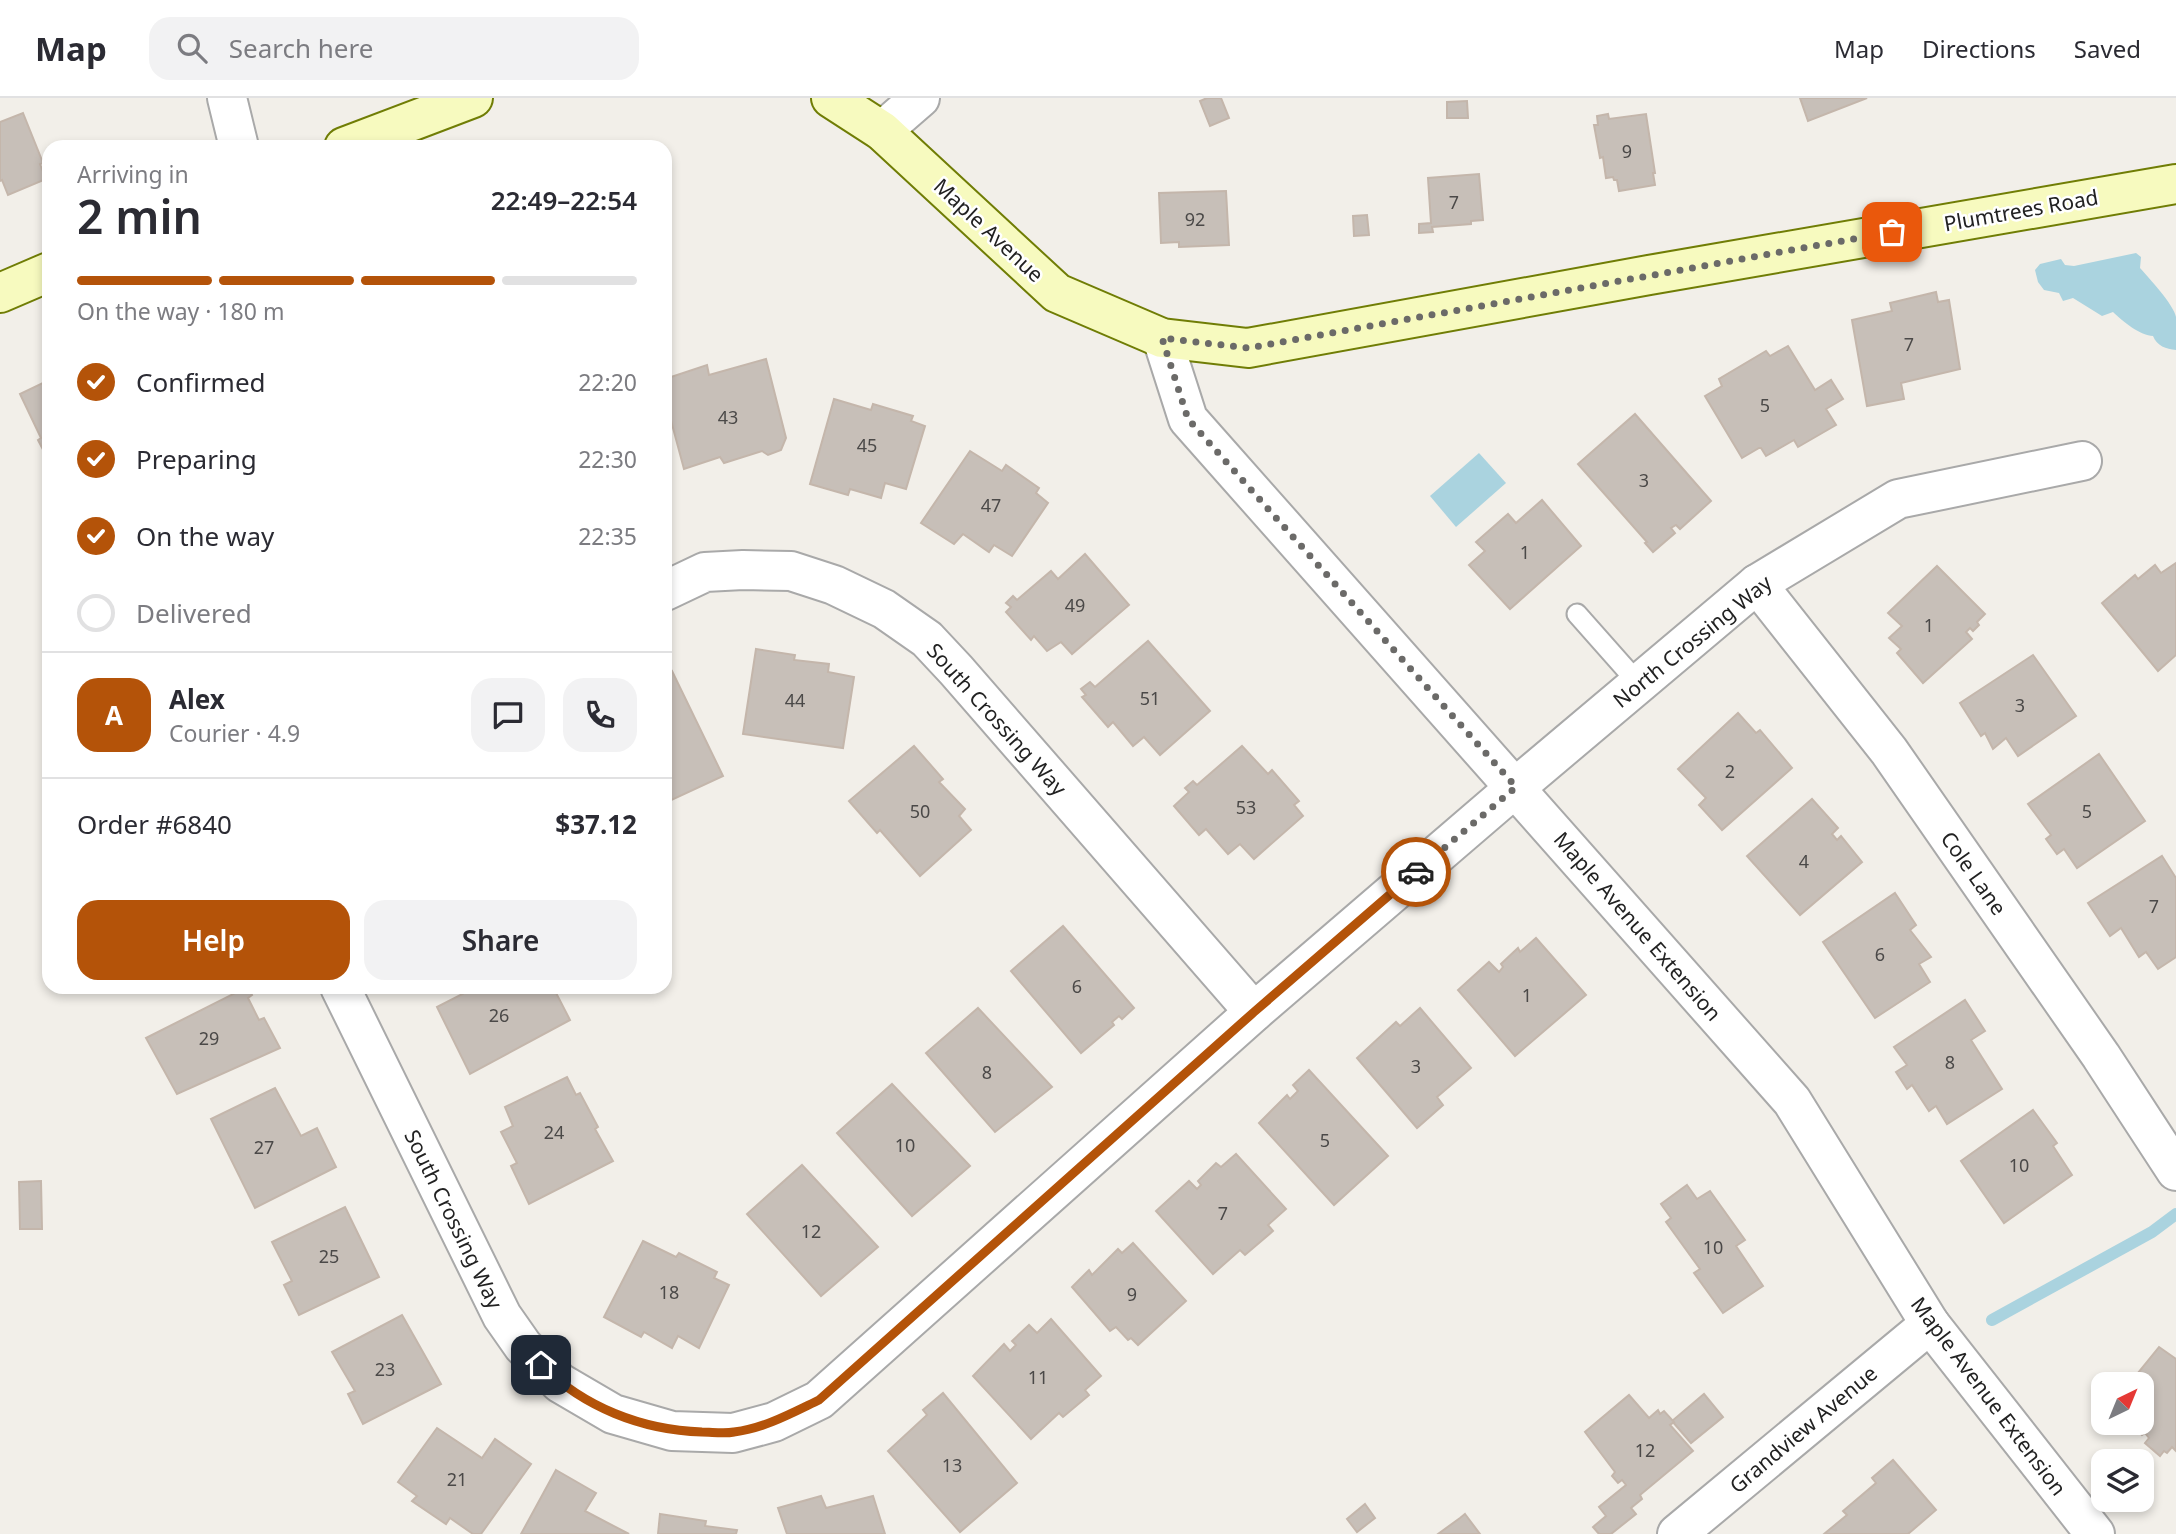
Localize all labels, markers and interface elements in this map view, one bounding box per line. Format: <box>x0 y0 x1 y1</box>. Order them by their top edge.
search box <box>149 17 639 80</box>
text: Map <box>35 26 107 71</box>
icon: search <box>173 29 211 67</box>
text: Search here <box>229 30 373 66</box>
text: Map <box>1834 32 1884 65</box>
text: Directions <box>1922 32 2036 65</box>
text: Saved <box>2074 32 2141 65</box>
house number: 9 <box>1622 139 1632 163</box>
text: Arriving in <box>77 158 189 190</box>
street label: Maple Avenue <box>928 172 1050 288</box>
text: 22:49–22:54 <box>491 182 637 218</box>
street label: Plumtrees Road <box>1942 183 2100 237</box>
text: 2 min <box>77 185 202 247</box>
house number: 7 <box>1449 190 1459 214</box>
pin <box>1862 202 1922 262</box>
house number: 92 <box>1185 207 1205 231</box>
icon: bag <box>1873 213 1911 251</box>
text: On the way · 180 m <box>77 295 284 327</box>
house number: 7 <box>1904 332 1914 356</box>
icon: check <box>77 363 115 401</box>
text: Confirmed <box>136 364 266 400</box>
text: 22:20 <box>578 366 637 398</box>
house number: 5 <box>1760 393 1770 417</box>
house number: 43 <box>718 405 738 429</box>
house number: 45 <box>857 433 877 457</box>
icon: check <box>77 440 115 478</box>
text: Preparing <box>136 441 257 477</box>
text: 22:30 <box>578 443 637 475</box>
house number: 3 <box>1639 468 1649 492</box>
house number: 47 <box>981 493 1001 517</box>
icon: check <box>77 517 115 555</box>
text: On the way <box>136 518 274 554</box>
text: 22:35 <box>578 520 637 552</box>
house number: 1 <box>1520 540 1530 564</box>
street label: North Crossing Way <box>1607 568 1777 714</box>
house number: 49 <box>1065 593 1085 617</box>
text: Delivered <box>136 595 252 631</box>
house number: 1 <box>1924 613 1934 637</box>
street label: South Crossing Way <box>921 637 1073 801</box>
button: chat <box>471 678 545 752</box>
button: phone <box>563 678 637 752</box>
text: Alex <box>169 681 225 717</box>
house number: 51 <box>1140 686 1160 710</box>
house number: 44 <box>785 688 805 712</box>
house number: 3 <box>2015 693 2025 717</box>
text: A <box>105 697 123 733</box>
text: Courier · 4.9 <box>169 717 300 749</box>
house number: 2 <box>1725 759 1735 783</box>
house number: 53 <box>1236 795 1256 819</box>
house number: 50 <box>910 799 930 823</box>
house number: 5 <box>2082 799 2092 823</box>
text: Order #6840 <box>77 806 232 842</box>
text: $37.12 <box>555 806 637 842</box>
street label: Maple Avenue Extension <box>1548 825 1728 1027</box>
street label: Cole Lane <box>1935 826 2013 920</box>
courier <box>1381 837 1451 907</box>
house number: 4 <box>1799 849 1809 873</box>
icon: car <box>1397 853 1435 891</box>
house number: 7 <box>2149 894 2159 918</box>
button: Help <box>77 900 350 980</box>
button: Share <box>364 900 637 980</box>
house number: 6 <box>1875 942 1885 966</box>
house number: 6 <box>1072 974 1082 998</box>
house number: 1 <box>1522 983 1532 1007</box>
house number: 26 <box>489 1003 509 1027</box>
house number: 29 <box>199 1026 219 1050</box>
house number: 8 <box>1945 1050 1955 1074</box>
house number: 3 <box>1411 1054 1421 1078</box>
house number: 8 <box>982 1060 992 1084</box>
house number: 24 <box>544 1120 564 1144</box>
street label: South Crossing Way <box>398 1125 510 1313</box>
house number: 5 <box>1320 1128 1330 1152</box>
house number: 10 <box>895 1133 915 1157</box>
house number: 27 <box>254 1135 274 1159</box>
house number: 10 <box>2009 1153 2029 1177</box>
house number: 7 <box>1218 1201 1228 1225</box>
house number: 12 <box>801 1219 821 1243</box>
house number: 10 <box>1703 1235 1723 1259</box>
house number: 25 <box>319 1244 339 1268</box>
house number: 18 <box>659 1280 679 1304</box>
house number: 9 <box>1127 1282 1137 1306</box>
street label: Maple Avenue Extension <box>1905 1291 2073 1501</box>
pin <box>511 1335 571 1395</box>
icon: home <box>522 1346 560 1384</box>
house number: 23 <box>375 1357 395 1381</box>
street label: Grandview Avenue <box>1723 1359 1883 1499</box>
house number: 11 <box>1028 1365 1048 1389</box>
north arrow <box>2091 1372 2154 1435</box>
map controls <box>2091 1372 2154 1512</box>
house number: 12 <box>1635 1438 1655 1462</box>
button: layers <box>2091 1449 2154 1512</box>
house number: 13 <box>942 1453 962 1477</box>
house number: 21 <box>447 1467 467 1491</box>

